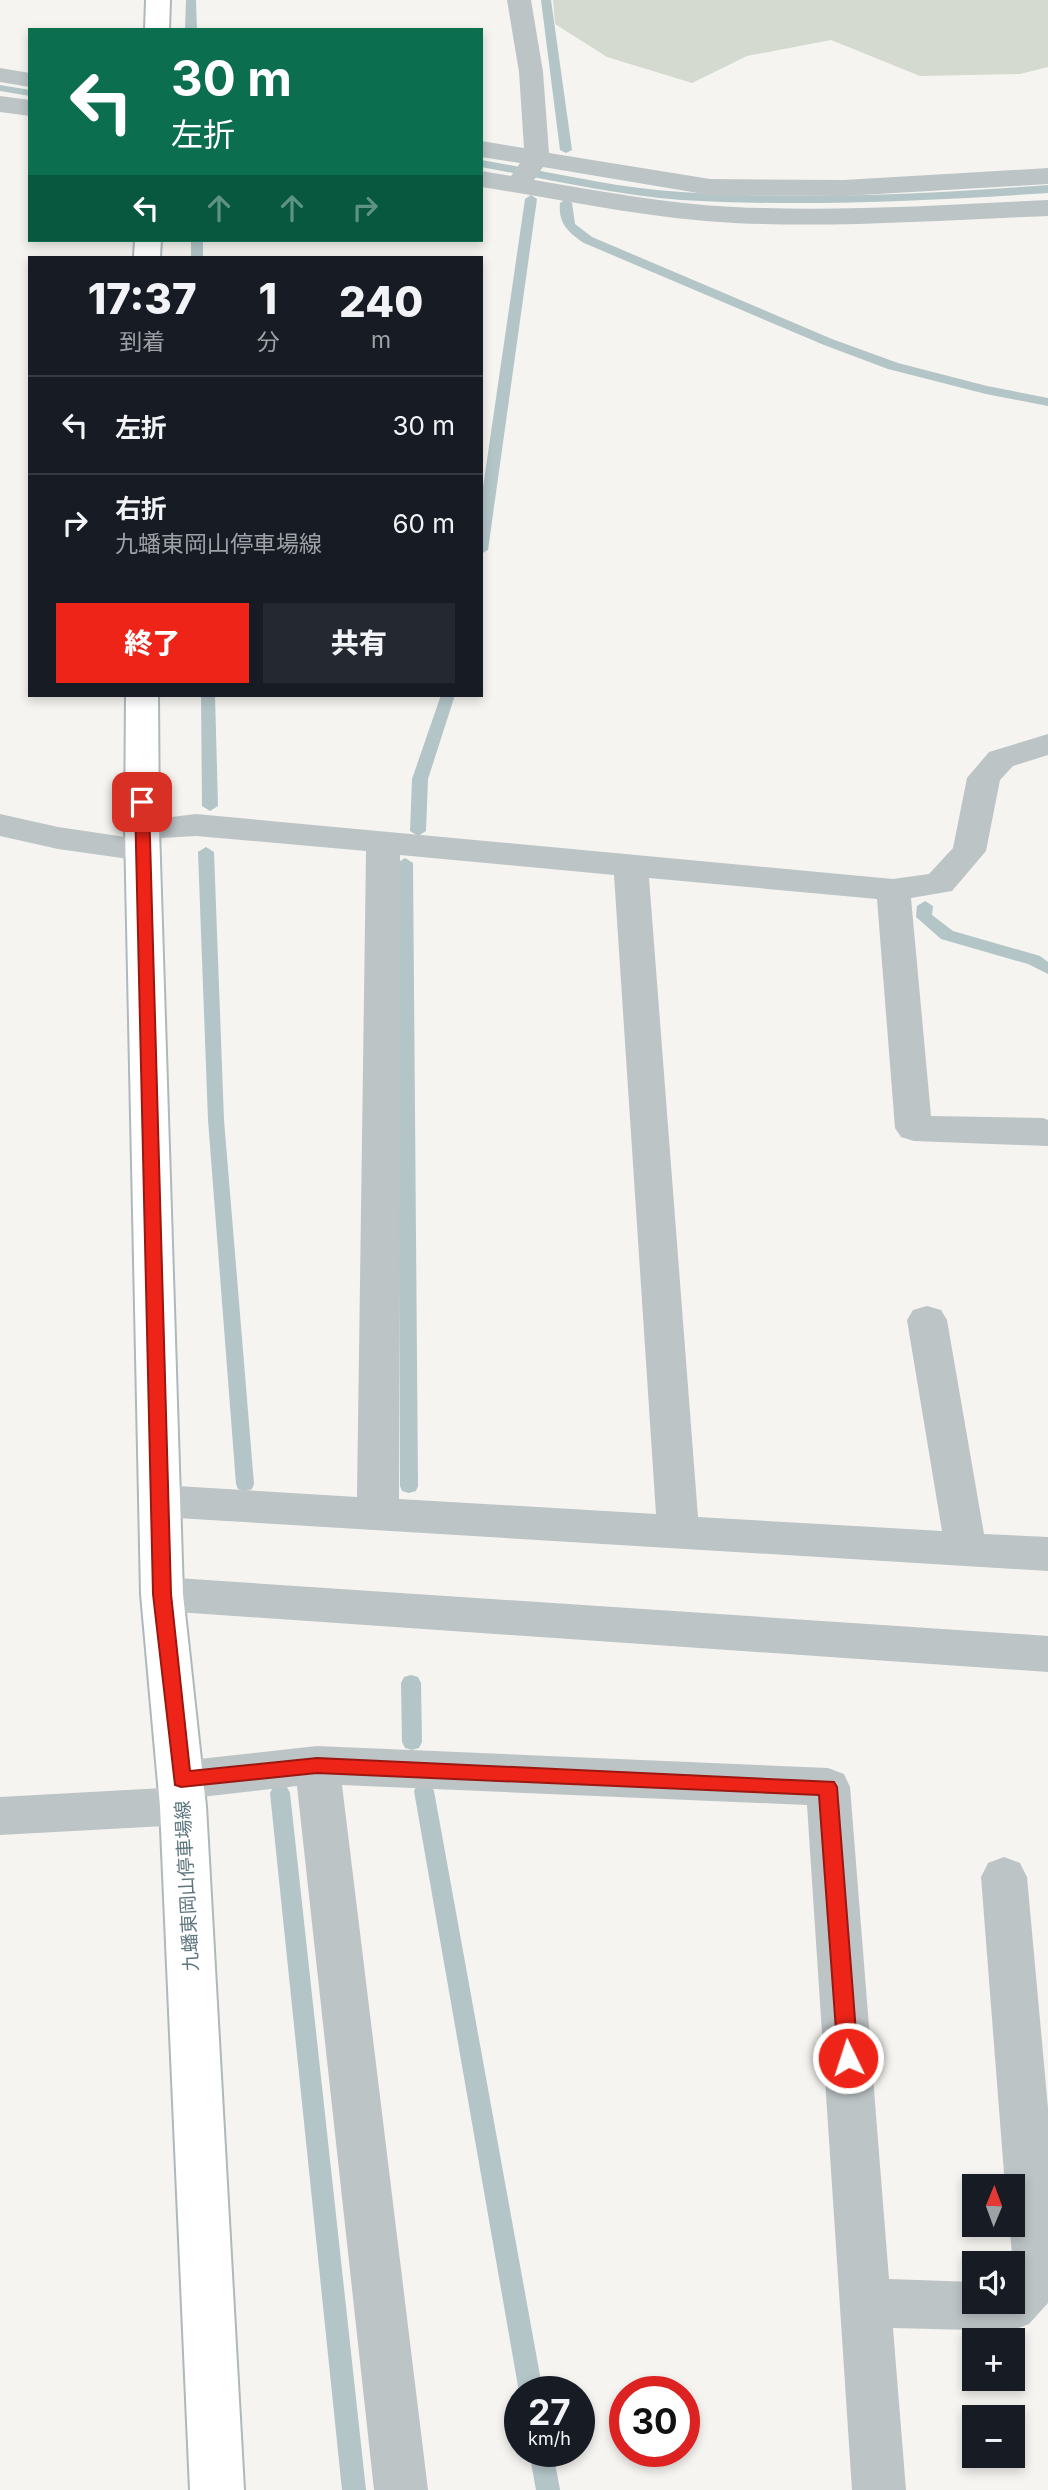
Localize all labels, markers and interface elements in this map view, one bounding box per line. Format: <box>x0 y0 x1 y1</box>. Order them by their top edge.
text: 30 m <box>171 49 292 108</box>
icon: left <box>56 56 147 147</box>
text: 左折 <box>171 115 235 154</box>
icon: left <box>127 189 165 227</box>
icon: ahead <box>200 189 238 227</box>
icon: ahead <box>273 189 311 227</box>
icon: right <box>346 189 384 227</box>
text: 17:37 <box>88 273 197 324</box>
text: 1 <box>259 273 277 324</box>
text: 240 <box>339 276 423 327</box>
text: m <box>371 326 391 354</box>
text: 到着 <box>119 328 165 356</box>
text: 分 <box>256 328 279 356</box>
icon: left <box>56 406 94 444</box>
text: 30 m <box>392 410 455 441</box>
text: 左折 <box>115 412 167 443</box>
text: 右折 <box>115 493 167 524</box>
icon: right <box>56 504 94 542</box>
text: 60 m <box>392 508 455 539</box>
text: 九蟠東岡山停車場線 <box>115 530 322 558</box>
button: 終了 <box>56 603 249 683</box>
button: 共有 <box>263 603 455 683</box>
pin <box>112 772 172 832</box>
icon: arrive <box>123 783 161 821</box>
street label: 九蟠東岡山停車場線 <box>171 1800 203 1972</box>
position arrow <box>811 2021 885 2095</box>
north arrow <box>962 2174 1026 2236</box>
map controls <box>962 2174 1025 2468</box>
button: sound <box>962 2251 1025 2314</box>
button: + <box>962 2328 1025 2391</box>
speed limit sign: 30 <box>609 2376 700 2467</box>
text: 27 <box>528 2391 571 2433</box>
button: − <box>962 2405 1025 2468</box>
text: km/h <box>528 2428 571 2449</box>

